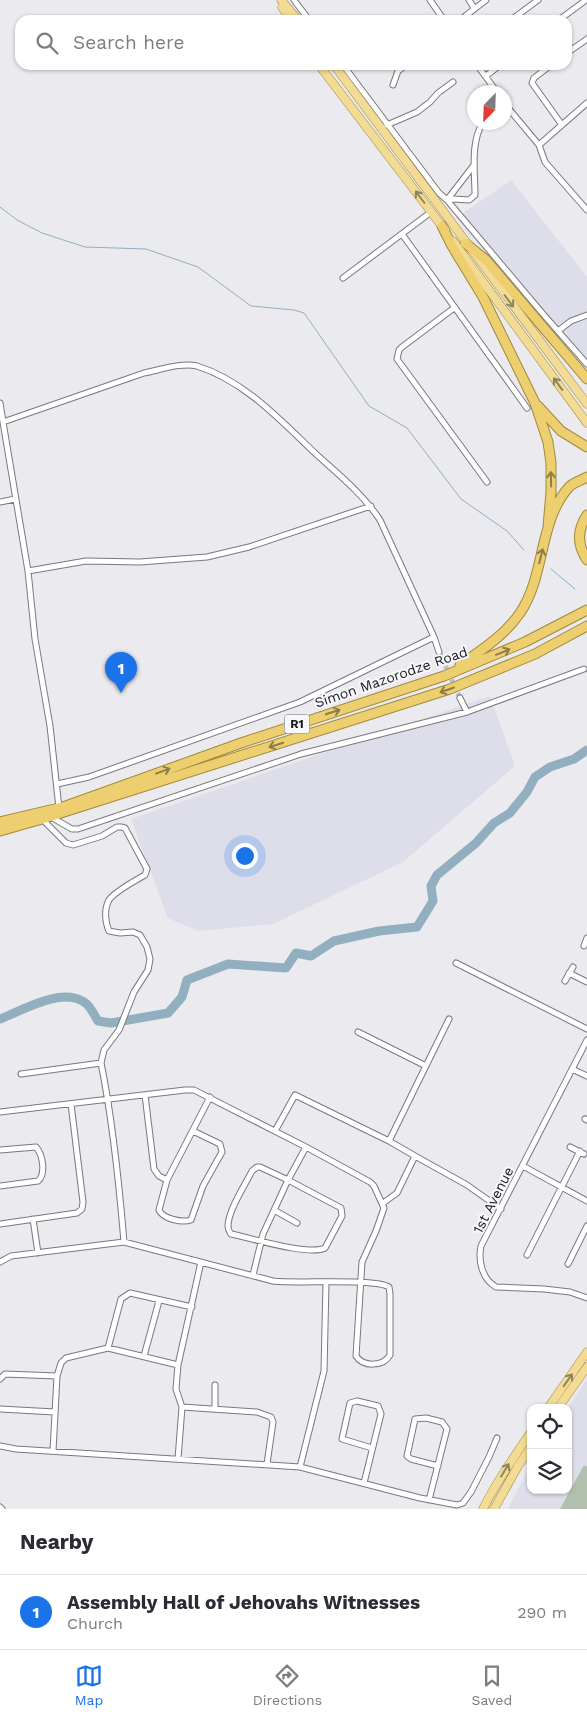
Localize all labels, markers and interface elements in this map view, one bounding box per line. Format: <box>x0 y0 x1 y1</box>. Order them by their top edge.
search box <box>15 15 572 70</box>
icon: search <box>33 29 61 57</box>
text: Search here <box>73 31 184 54</box>
north arrow <box>467 85 512 130</box>
one-way arrow <box>414 191 425 204</box>
one-way arrow <box>504 294 514 308</box>
one-way arrow <box>553 377 563 391</box>
one-way arrow <box>546 471 556 487</box>
one-way arrow <box>537 548 546 564</box>
street label: Simon Mazorodze Road <box>313 643 469 711</box>
one-way arrow <box>495 646 510 656</box>
pin: 1 <box>105 652 137 693</box>
one-way arrow <box>440 686 456 695</box>
one-way arrow <box>325 707 341 717</box>
road number: R1 <box>284 714 310 734</box>
one-way arrow <box>268 740 284 750</box>
one-way arrow <box>155 766 171 775</box>
your location <box>232 843 258 869</box>
street label: 1st Avenue <box>469 1164 517 1236</box>
one-way arrow <box>562 1374 573 1387</box>
map controls <box>527 1404 572 1494</box>
button: locate <box>527 1404 572 1449</box>
button: layers <box>527 1449 572 1494</box>
one-way arrow <box>501 1463 511 1477</box>
text: Nearby <box>20 1529 93 1554</box>
text: Assembly Hall of Jehovahs Witnesses <box>67 1591 420 1614</box>
text: 1 <box>33 1603 39 1622</box>
text: 290 m <box>517 1603 567 1622</box>
text: Church <box>67 1614 123 1633</box>
tab: Map <box>75 1662 103 1708</box>
tab: Directions <box>253 1662 322 1708</box>
tab: Saved <box>472 1662 512 1708</box>

